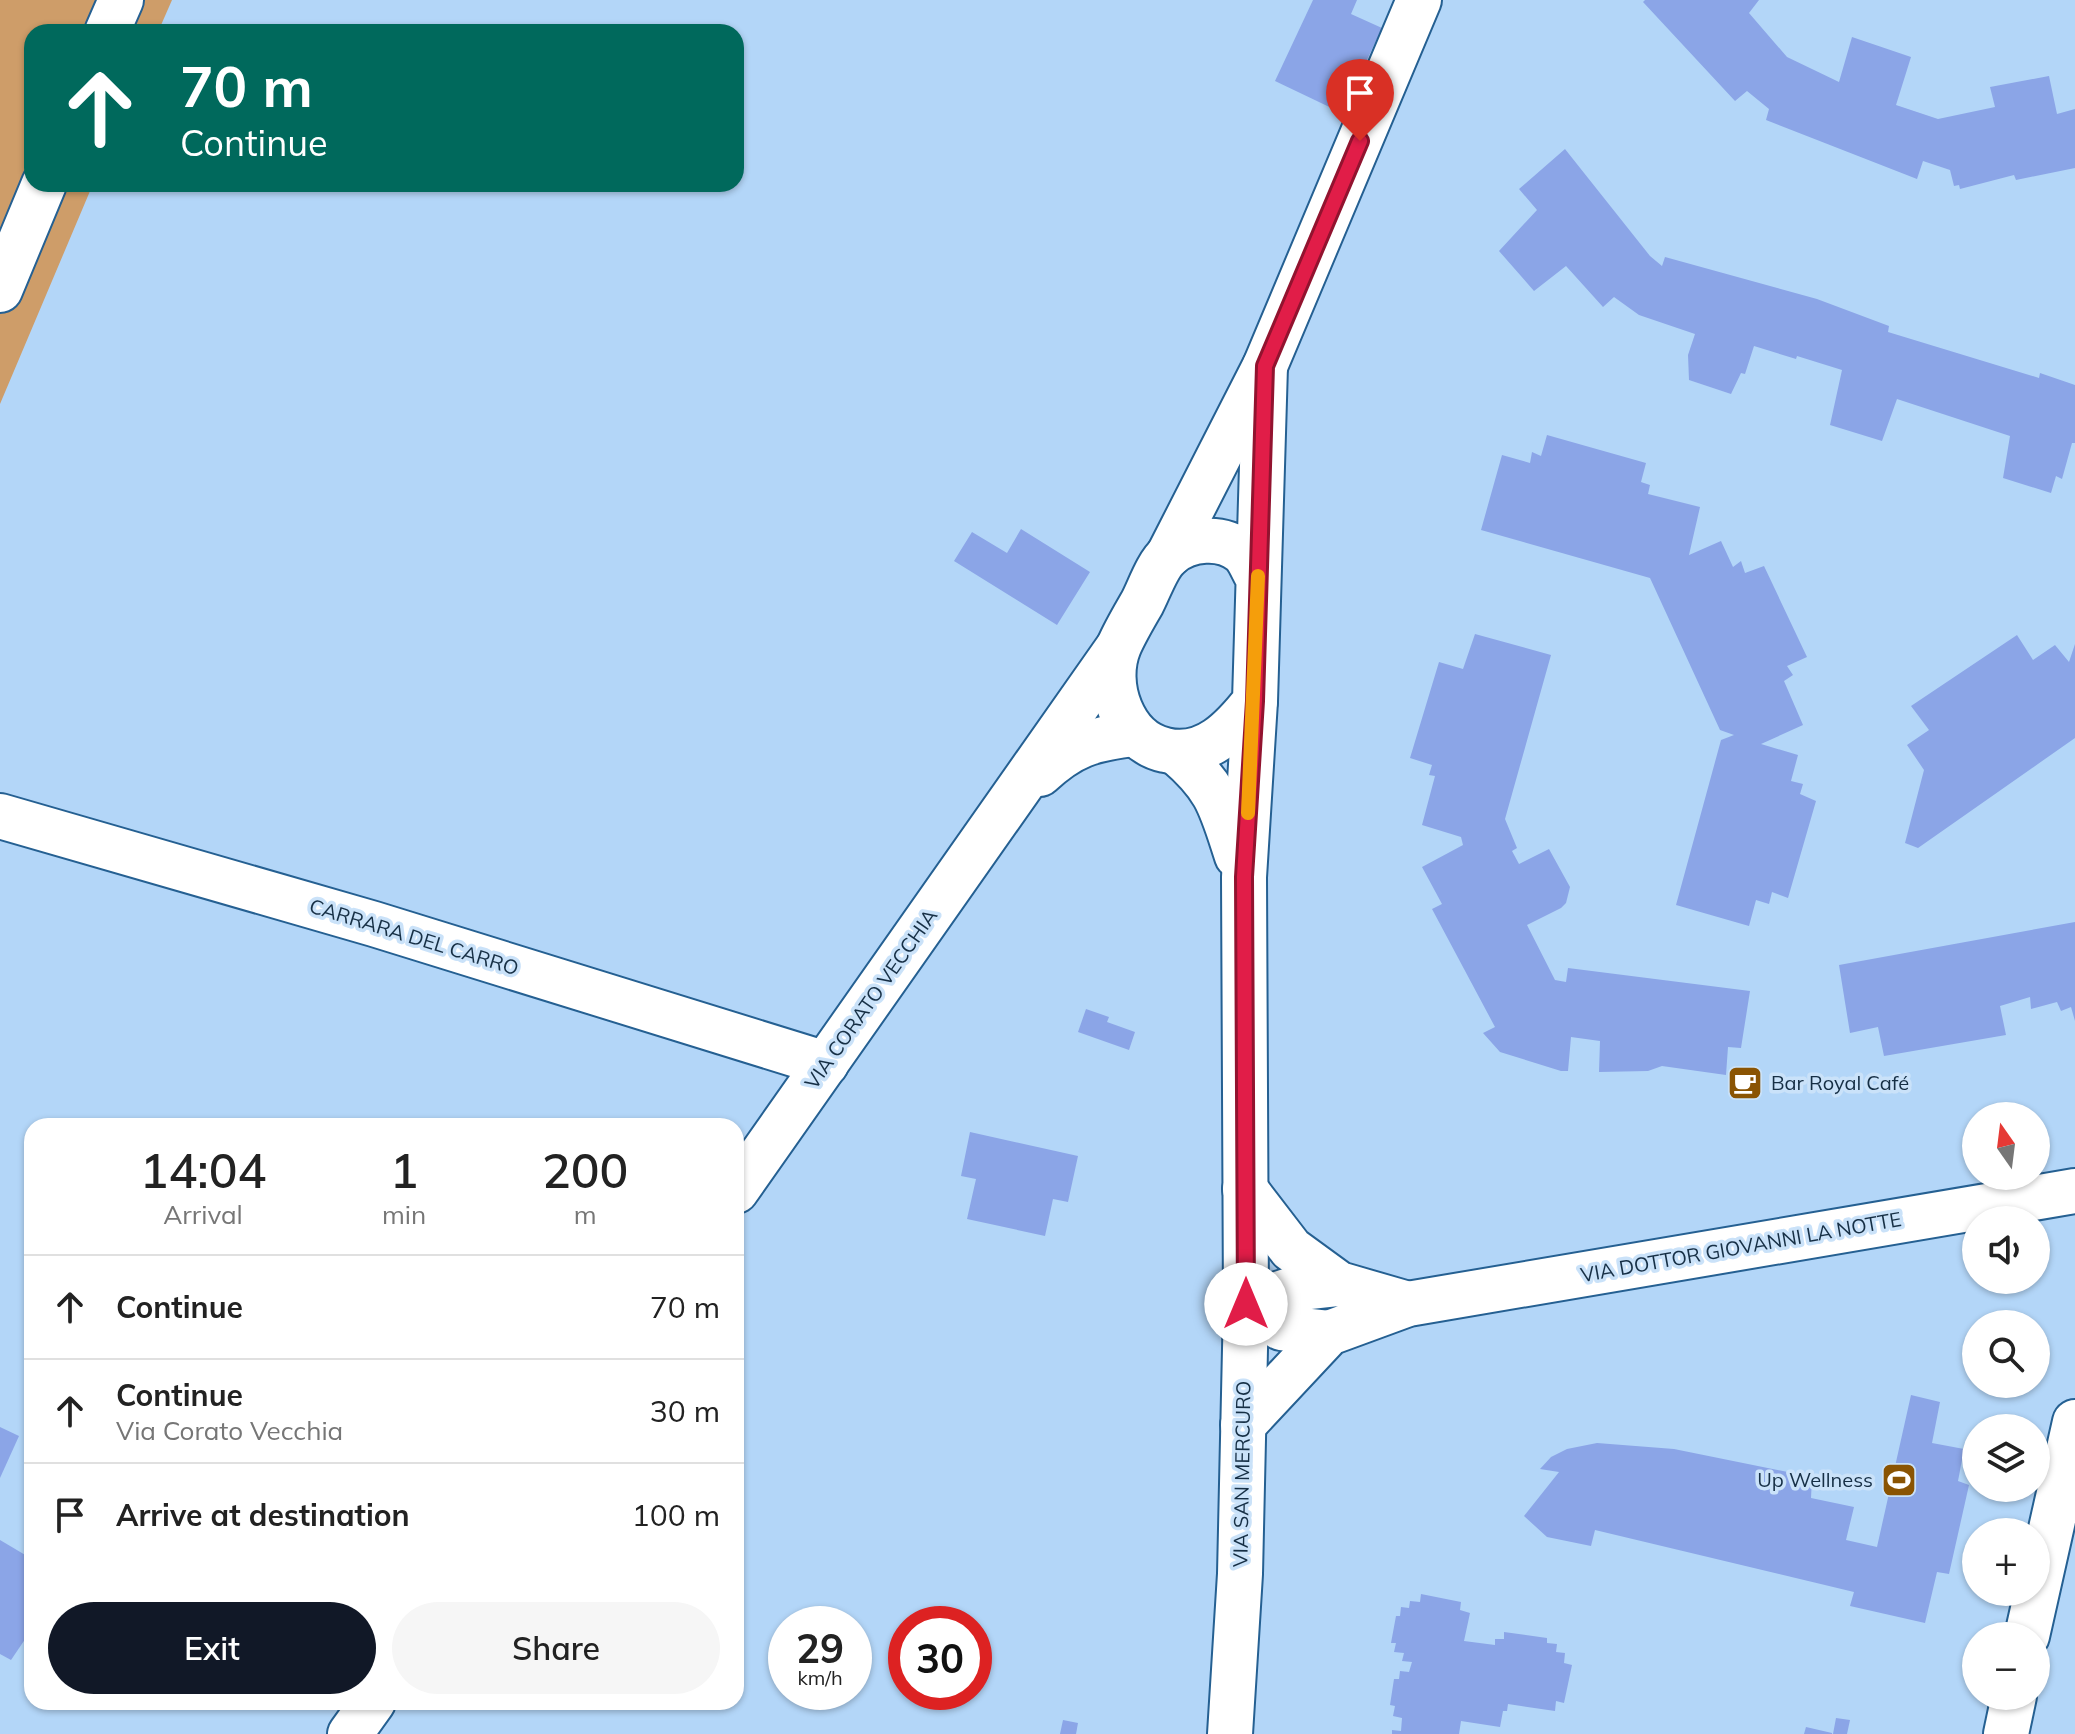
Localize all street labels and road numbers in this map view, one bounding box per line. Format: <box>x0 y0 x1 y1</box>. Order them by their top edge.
street label: CARRARA DEL CARRO <box>306 893 522 980</box>
street label: VIA CORATO VECCHIA <box>799 904 942 1094</box>
street label: VIA DOTTOR GIOVANNI LA NOTTE <box>1579 1206 1903 1287</box>
street label: VIA SAN MERCURO <box>1227 1381 1256 1567</box>

